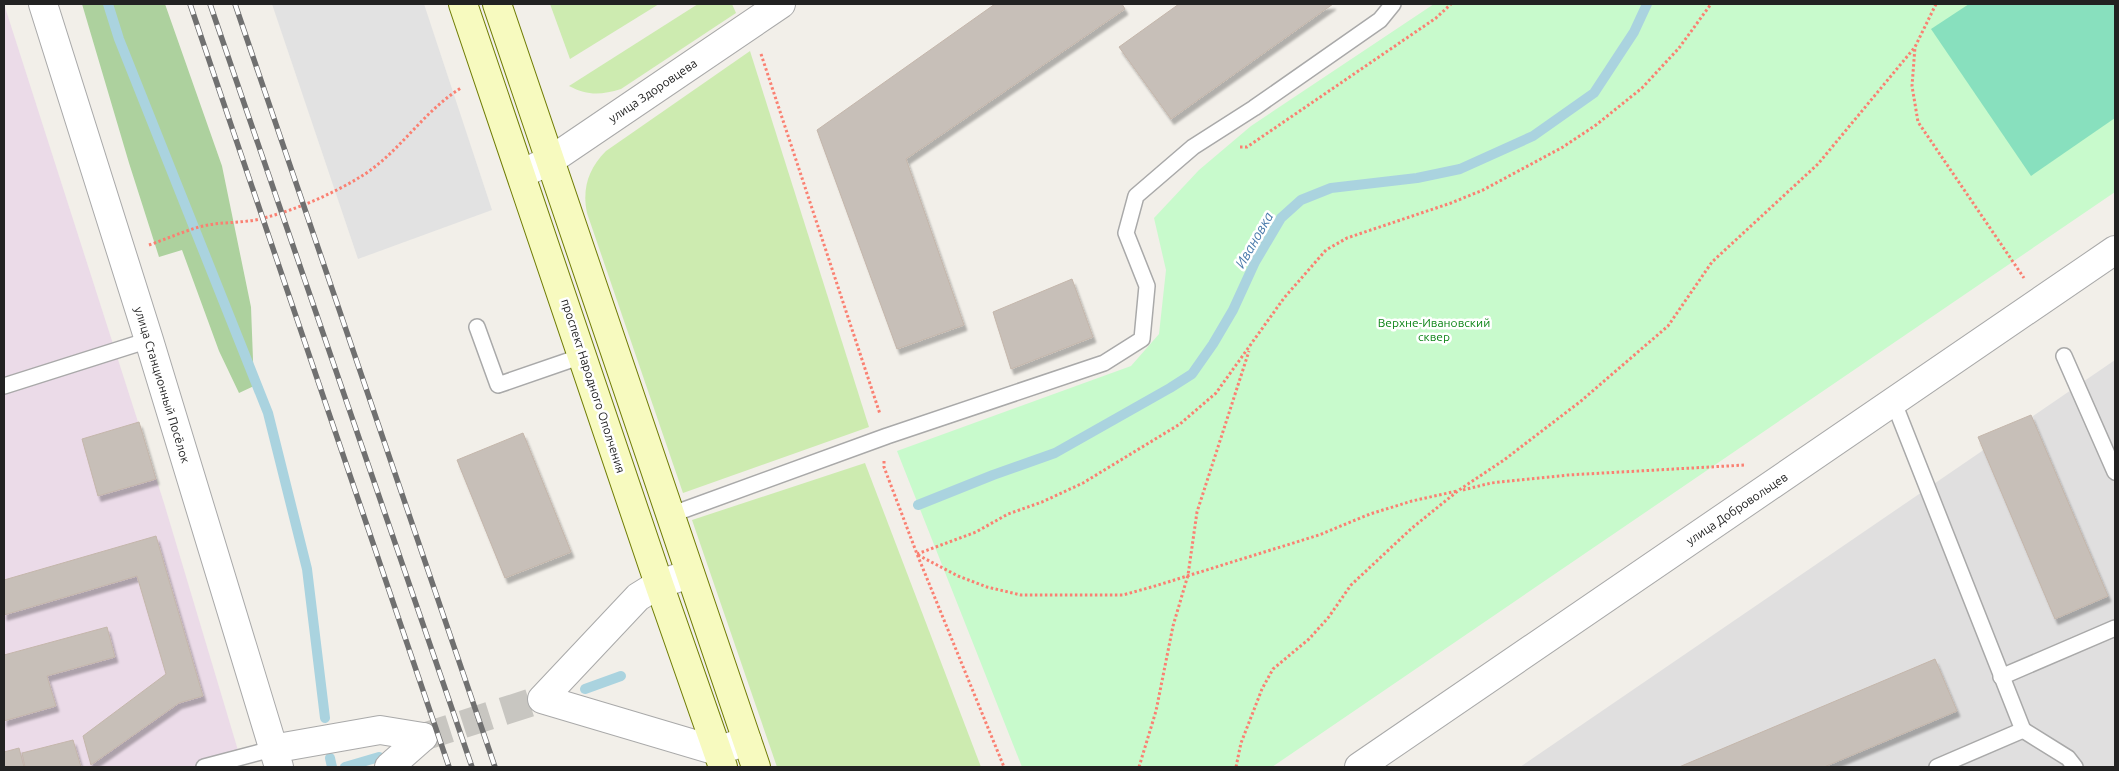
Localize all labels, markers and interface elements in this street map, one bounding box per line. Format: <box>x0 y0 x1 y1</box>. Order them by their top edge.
street label: улица Здоровцева <box>606 56 699 125</box>
water label: Ивановка <box>1232 209 1277 271</box>
street label: проспект Народного Ополчения <box>559 297 628 475</box>
street label: улица Станционный Посёлок <box>132 305 192 465</box>
park label: Верхне-Ивановский сквер <box>1378 316 1490 343</box>
street label: улица Добровольцев <box>1684 470 1790 547</box>

